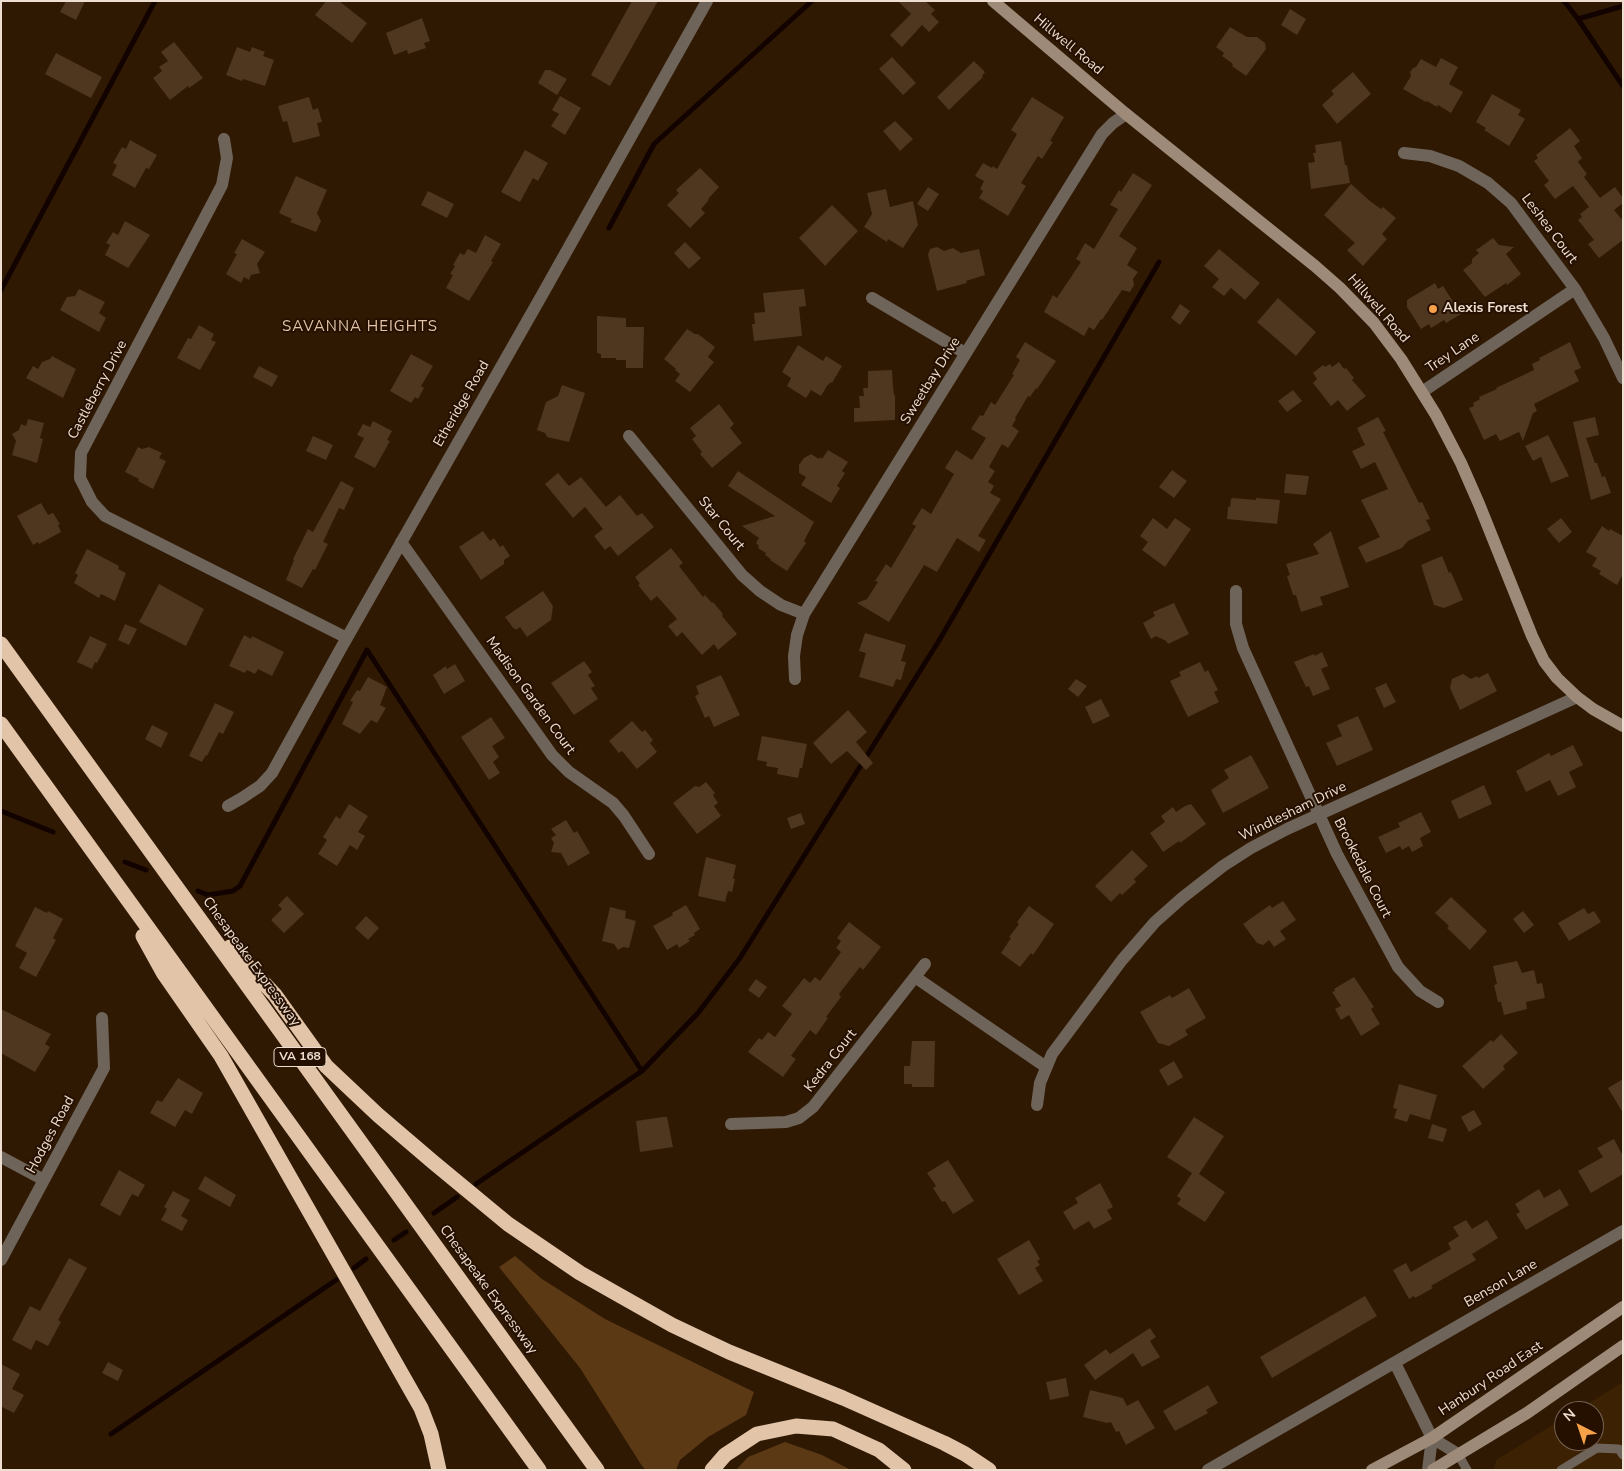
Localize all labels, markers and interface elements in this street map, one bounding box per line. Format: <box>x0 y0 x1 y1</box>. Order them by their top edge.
street label: Hillwell Road <box>1030 11 1106 79</box>
street label: Leshea Court <box>1517 191 1581 267</box>
street label: Hillwell Road <box>1344 271 1412 347</box>
place label: Alexis Forest <box>1443 301 1528 317</box>
marker: Alexis Forest <box>1427 303 1439 315</box>
district label: SAVANNA HEIGHTS <box>280 318 440 336</box>
street label: Trey Lane <box>1423 329 1483 377</box>
street label: Sweetbay Drive <box>898 334 964 428</box>
street label: Castleberry Drive <box>65 338 131 442</box>
street label: Etheridge Road <box>431 358 493 450</box>
street label: Star Court <box>694 494 748 554</box>
street label: Madison Garden Court <box>482 634 578 758</box>
street label: Windlesham Drive <box>1237 779 1349 845</box>
street label: Brookedale Court <box>1330 815 1394 921</box>
street label: Chesapeake Expressway <box>199 894 303 1030</box>
street label: Kedra Court <box>801 1026 861 1096</box>
road number: VA 168 <box>274 1048 326 1066</box>
street label: Hodges Road <box>24 1093 78 1177</box>
street label: Chesapeake Expressway <box>436 1222 540 1358</box>
street label: Benson Lane <box>1462 1256 1540 1312</box>
street label: Hanbury Road East <box>1436 1338 1546 1420</box>
north arrow <box>1554 1401 1604 1451</box>
text: N <box>1559 1404 1580 1426</box>

